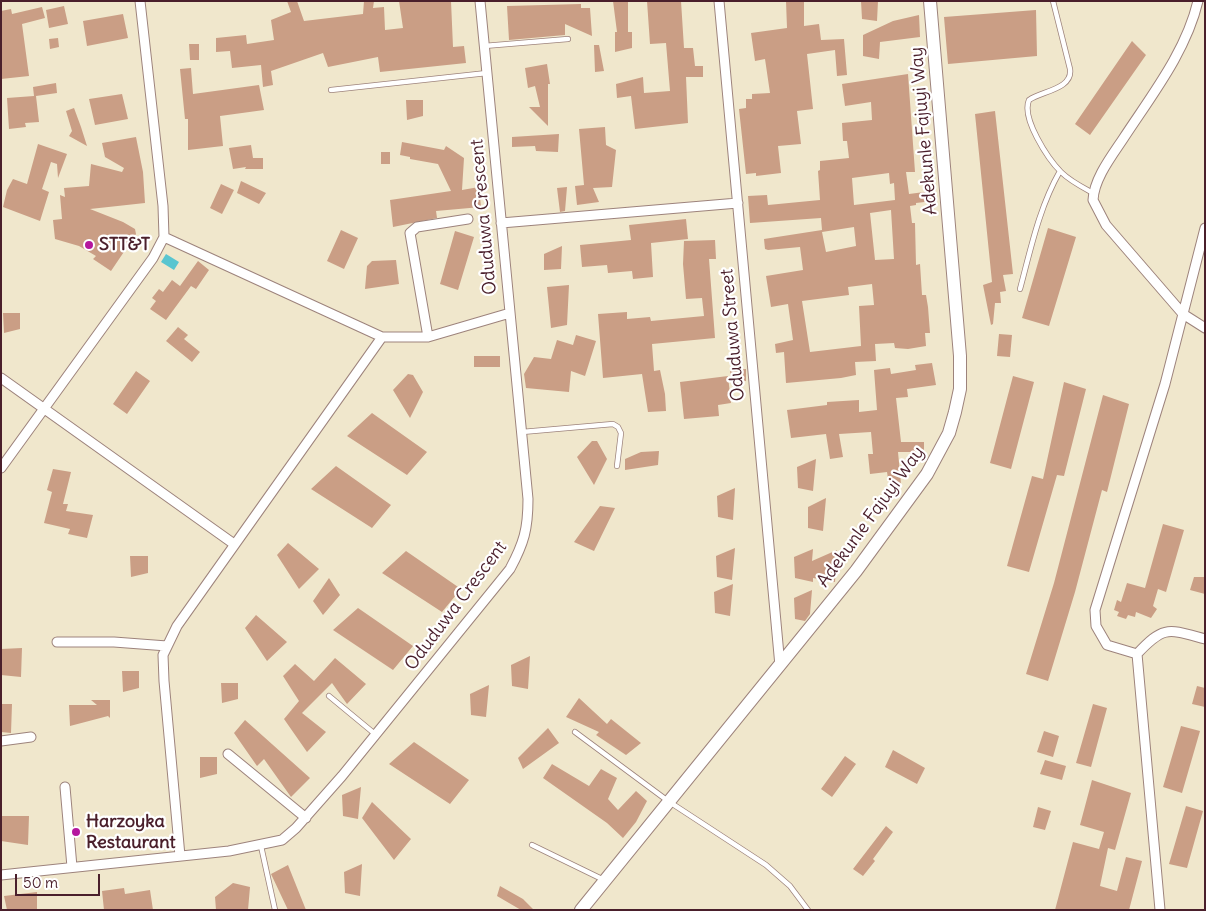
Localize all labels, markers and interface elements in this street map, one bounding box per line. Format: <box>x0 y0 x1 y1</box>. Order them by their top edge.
street label: Adekunle Fajuyi Way <box>906 46 942 216</box>
street label: Oduduwa Crescent <box>466 138 502 296</box>
place label: STT&T <box>99 234 150 256</box>
marker: STT&T <box>83 239 95 251</box>
street label: Oduduwa Street <box>716 268 750 402</box>
street label: Adekunle Fajuyi Way <box>813 442 929 592</box>
street label: Oduduwa Crescent <box>400 537 512 675</box>
place label: Harzoyka Restaurant <box>86 811 175 854</box>
marker: Harzoyka Restaurant <box>70 826 82 838</box>
scale bar <box>18 864 102 896</box>
text: 50 m <box>23 873 58 892</box>

